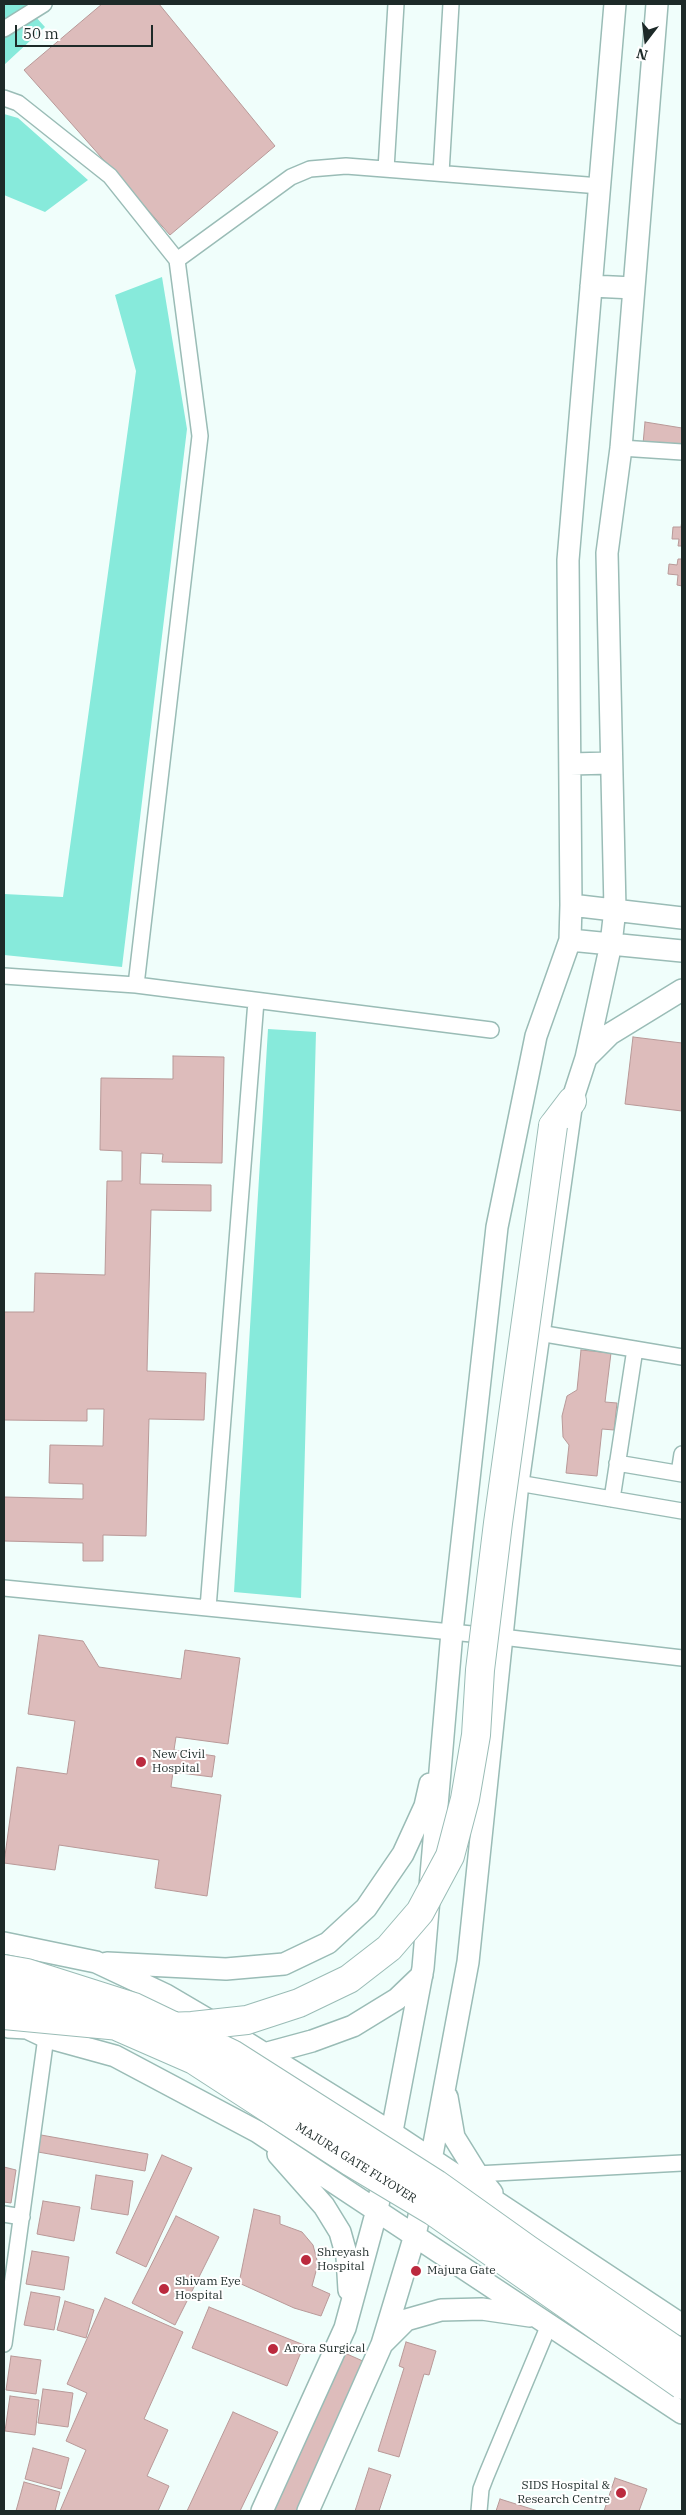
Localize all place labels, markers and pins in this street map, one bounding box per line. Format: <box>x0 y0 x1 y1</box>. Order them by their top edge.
place label: New Civil Hospital <box>152 1748 205 1776</box>
marker: New Civil Hospital <box>134 1755 148 1769</box>
place label: Shreyash Hospital <box>317 2246 369 2274</box>
marker: Shreyash Hospital <box>299 2253 313 2267</box>
marker: Majura Gate <box>409 2264 423 2278</box>
place label: Majura Gate <box>427 2264 496 2278</box>
place label: Shivam Eye Hospital <box>175 2275 241 2303</box>
marker: Shivam Eye Hospital <box>157 2282 171 2296</box>
marker: Arora Surgical <box>266 2342 280 2356</box>
place label: Arora Surgical <box>284 2342 365 2356</box>
place label: SIDS Hospital & Research Centre <box>517 2479 610 2507</box>
marker: SIDS Hospital & Research Centre <box>614 2486 628 2500</box>

